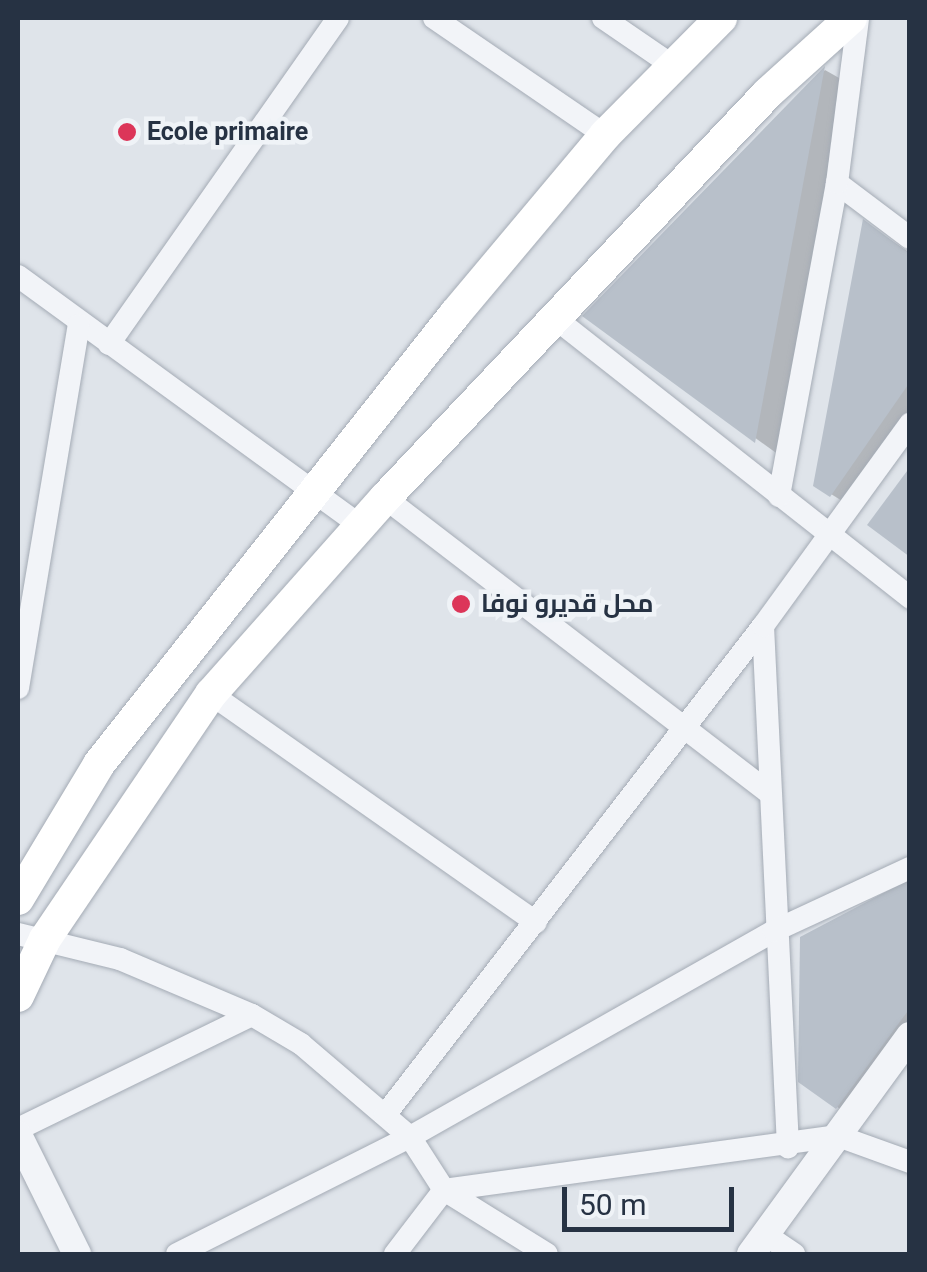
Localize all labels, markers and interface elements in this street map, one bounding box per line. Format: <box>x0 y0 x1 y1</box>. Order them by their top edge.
place label: Ecole primaire <box>147 117 308 147</box>
marker: Ecole primaire <box>116 121 138 143</box>
place label: محل قديرو نوفا <box>481 589 654 619</box>
marker: محل قديرو نوفا <box>450 593 472 615</box>
scale bar <box>567 1167 740 1229</box>
text: 50 m <box>579 1187 646 1222</box>

